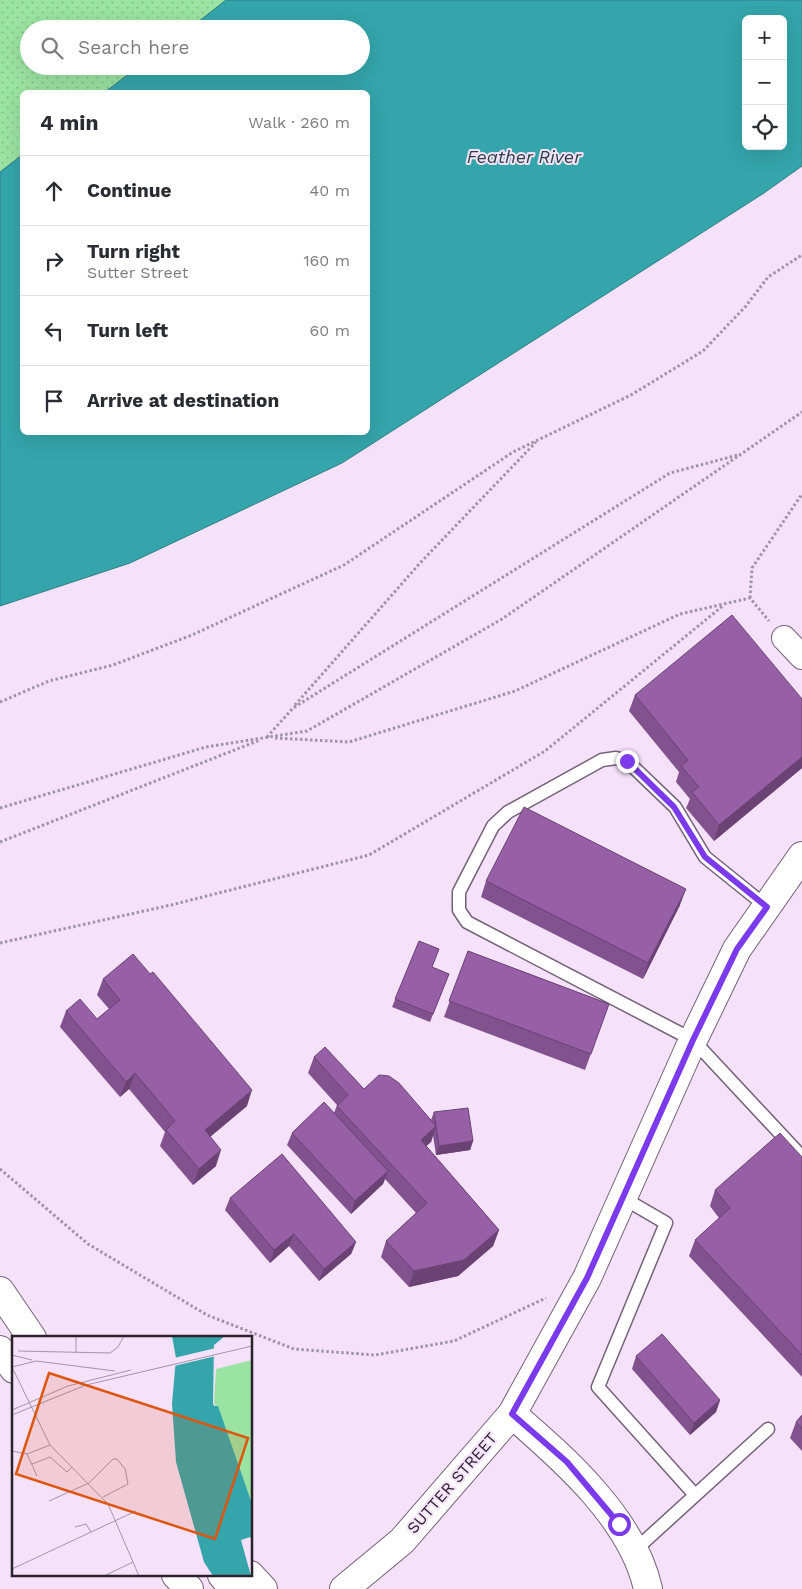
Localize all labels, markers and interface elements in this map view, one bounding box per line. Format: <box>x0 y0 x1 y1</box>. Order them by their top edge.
map controls <box>742 15 787 150</box>
button: + <box>742 15 787 60</box>
search box <box>20 20 370 75</box>
icon: search <box>38 34 66 62</box>
text: Search here <box>78 36 189 59</box>
button: − <box>742 60 787 105</box>
button: locate <box>742 105 787 150</box>
text: 4 min <box>40 110 98 135</box>
text: Walk · 260 m <box>248 113 350 132</box>
water label: Feather River <box>467 146 582 167</box>
icon: ahead <box>40 177 68 205</box>
text: Continue <box>87 179 171 202</box>
text: 40 m <box>310 181 350 200</box>
text: Turn right <box>87 240 180 263</box>
icon: right <box>40 247 68 275</box>
text: 160 m <box>303 251 350 270</box>
text: Sutter Street <box>87 263 188 282</box>
icon: left <box>40 317 68 345</box>
text: Turn left <box>87 319 168 342</box>
text: 60 m <box>310 321 350 340</box>
icon: arrive <box>40 387 68 415</box>
text: Arrive at destination <box>87 389 279 412</box>
route end <box>616 750 639 773</box>
inset map <box>12 1336 252 1576</box>
street label: SUTTER STREET <box>403 1428 501 1537</box>
route start <box>608 1513 631 1536</box>

